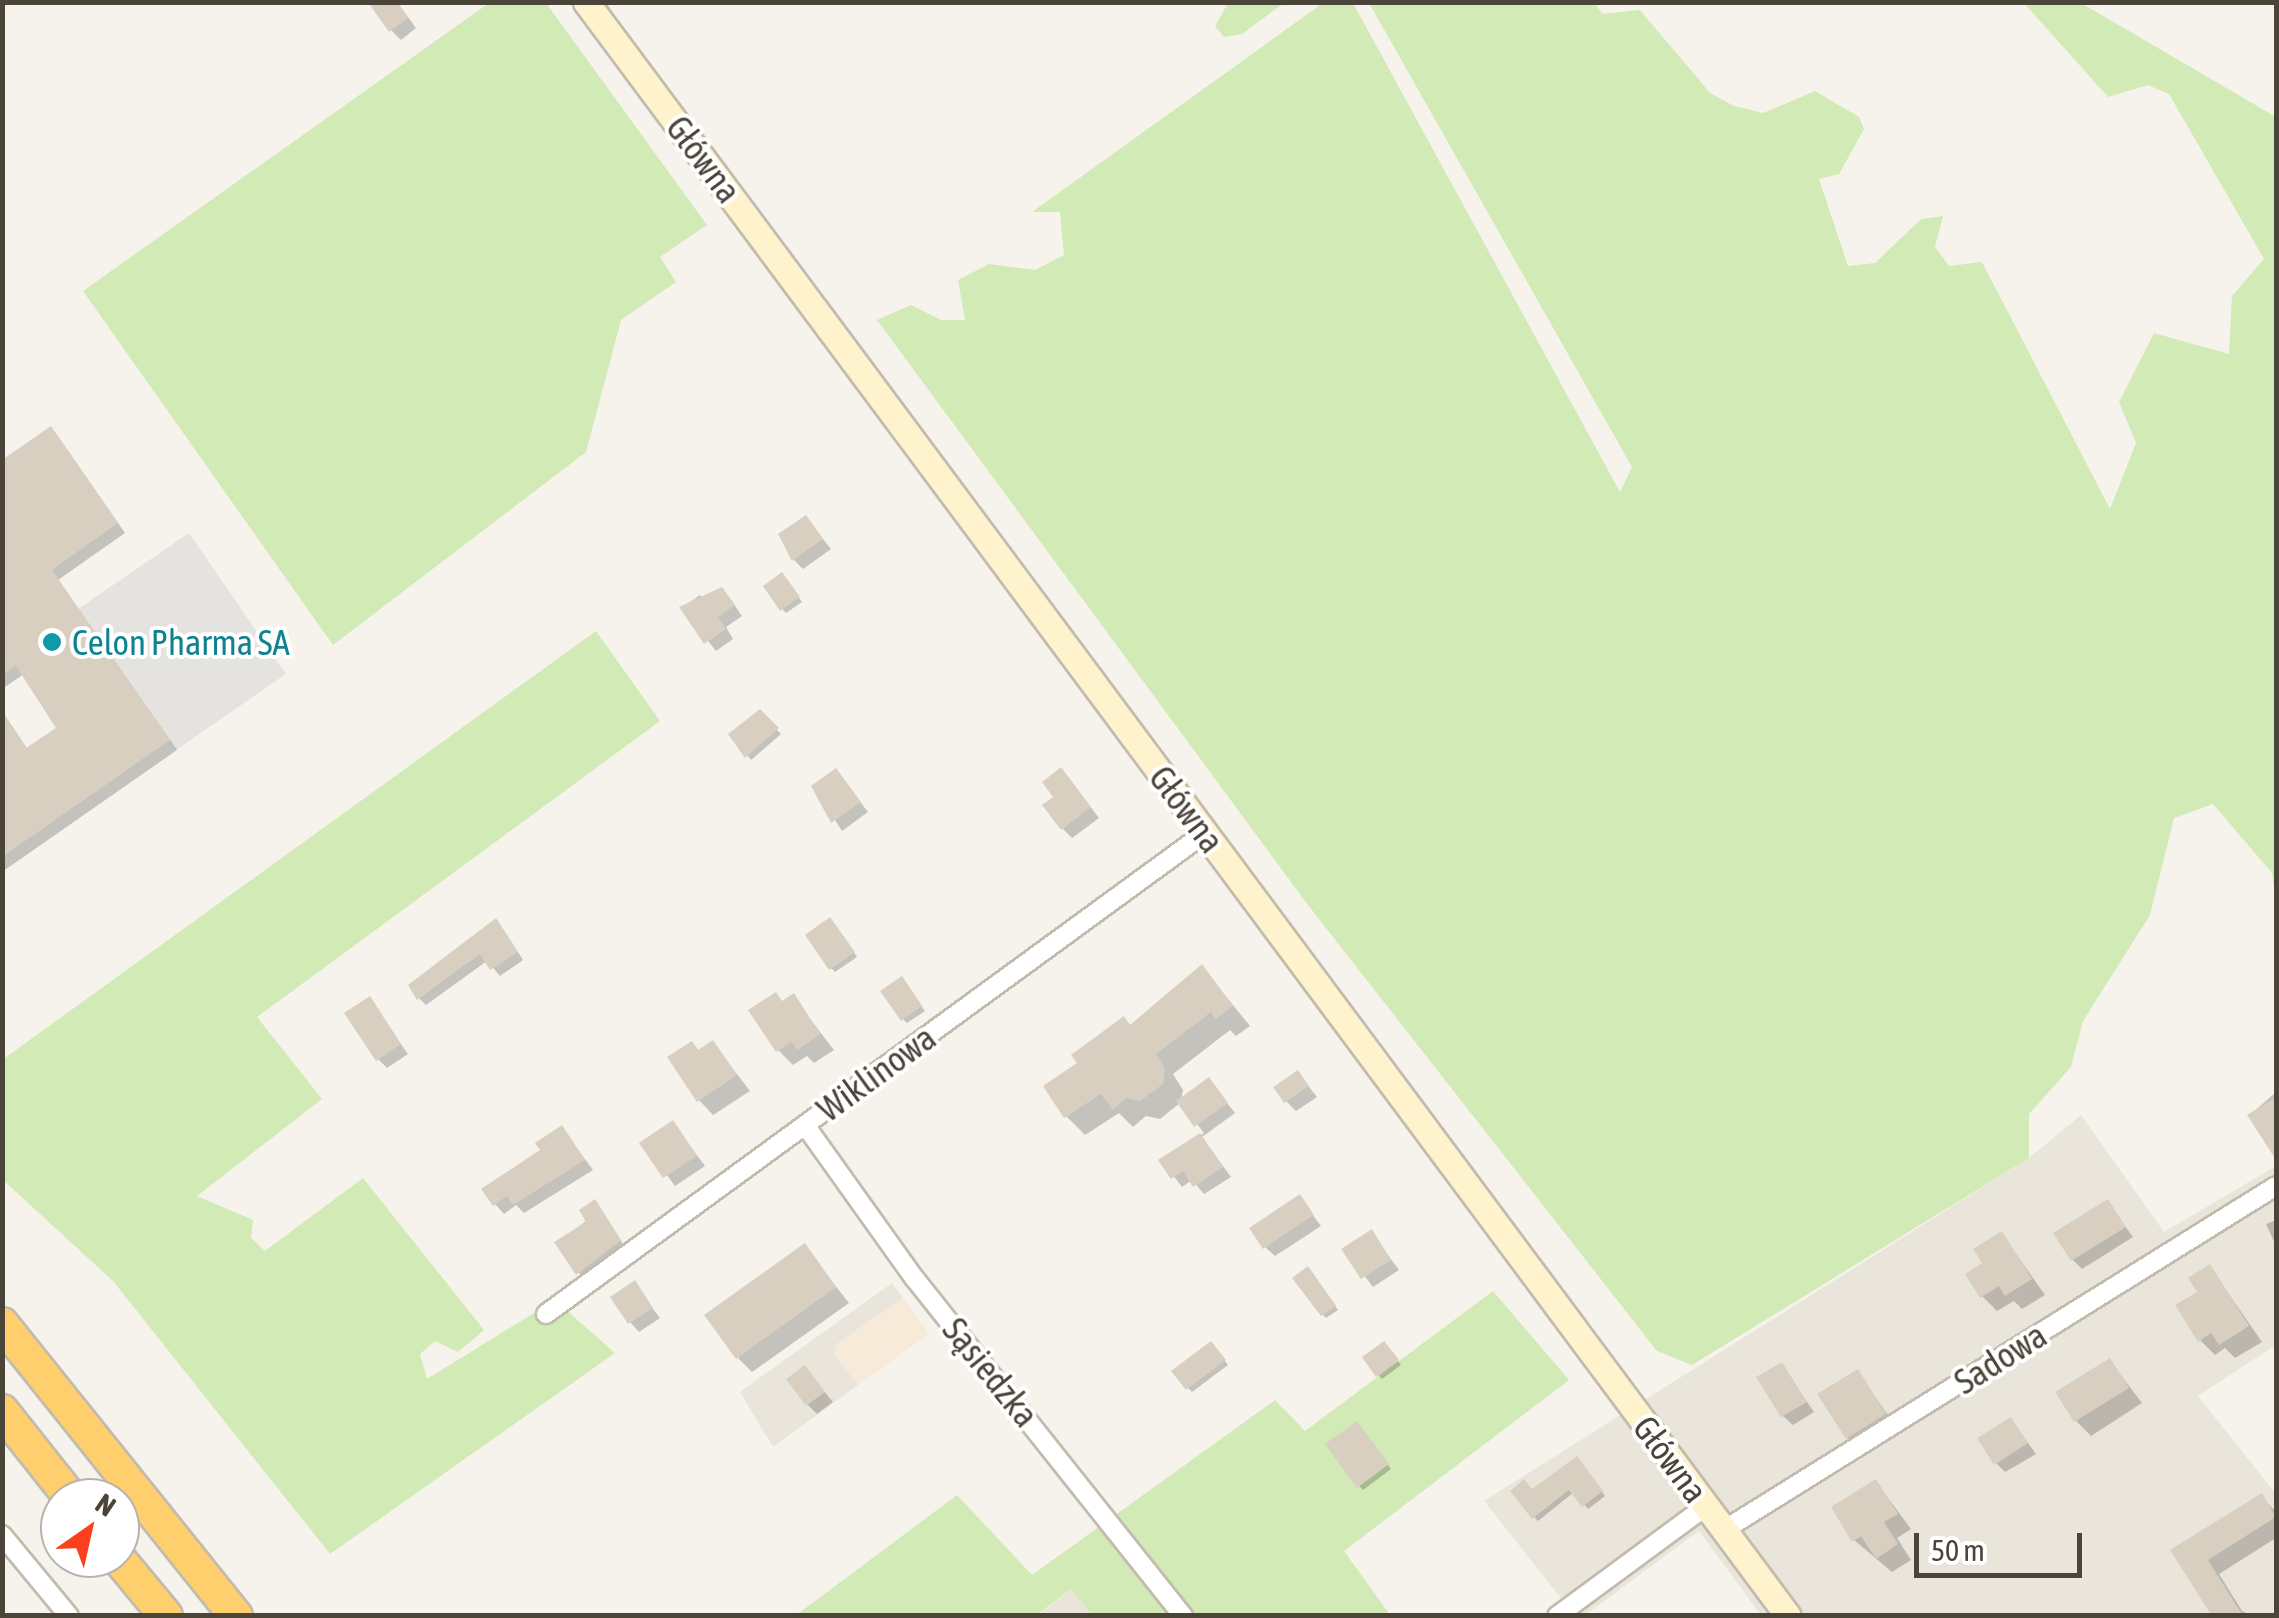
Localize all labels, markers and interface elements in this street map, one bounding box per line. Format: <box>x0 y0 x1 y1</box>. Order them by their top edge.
street label: Główna <box>658 107 750 211</box>
place label: Celon Pharma SA <box>72 621 290 663</box>
marker: Celon Pharma SA <box>41 631 63 653</box>
street label: Główna <box>1141 757 1233 861</box>
street label: Wiklinowa <box>809 1016 943 1130</box>
street label: Sąsiedzka <box>934 1309 1048 1435</box>
street label: Sadowa <box>1946 1314 2054 1402</box>
street label: Główna <box>1625 1407 1717 1511</box>
north arrow <box>40 1478 140 1578</box>
text: N <box>90 1487 121 1523</box>
scale bar <box>1919 1513 2086 1575</box>
text: 50 m <box>1931 1533 1985 1567</box>

